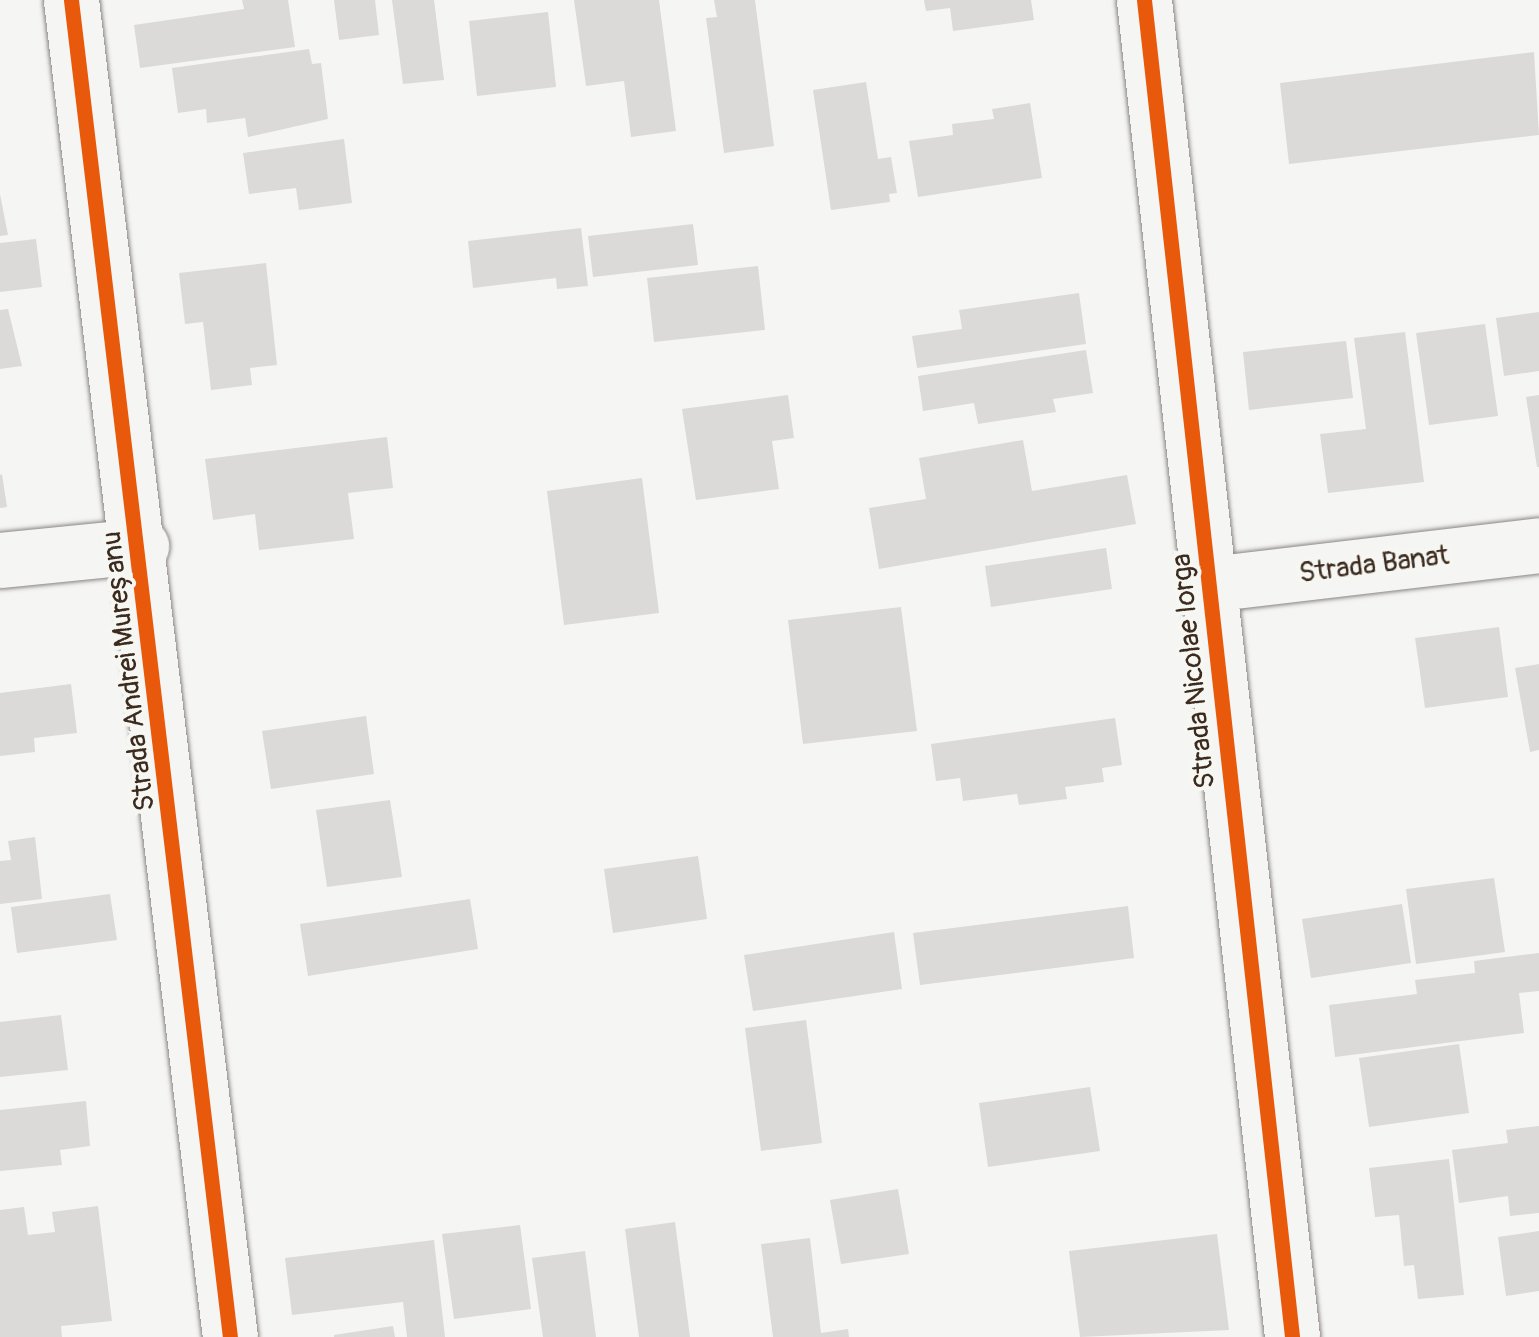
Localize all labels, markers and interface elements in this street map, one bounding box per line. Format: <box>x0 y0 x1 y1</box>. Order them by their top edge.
street label: Strada Andrei Mureșanu <box>95 529 163 813</box>
street label: Strada Banat <box>1297 539 1451 591</box>
street label: Strada Nicolae Iorga <box>1165 552 1223 790</box>

